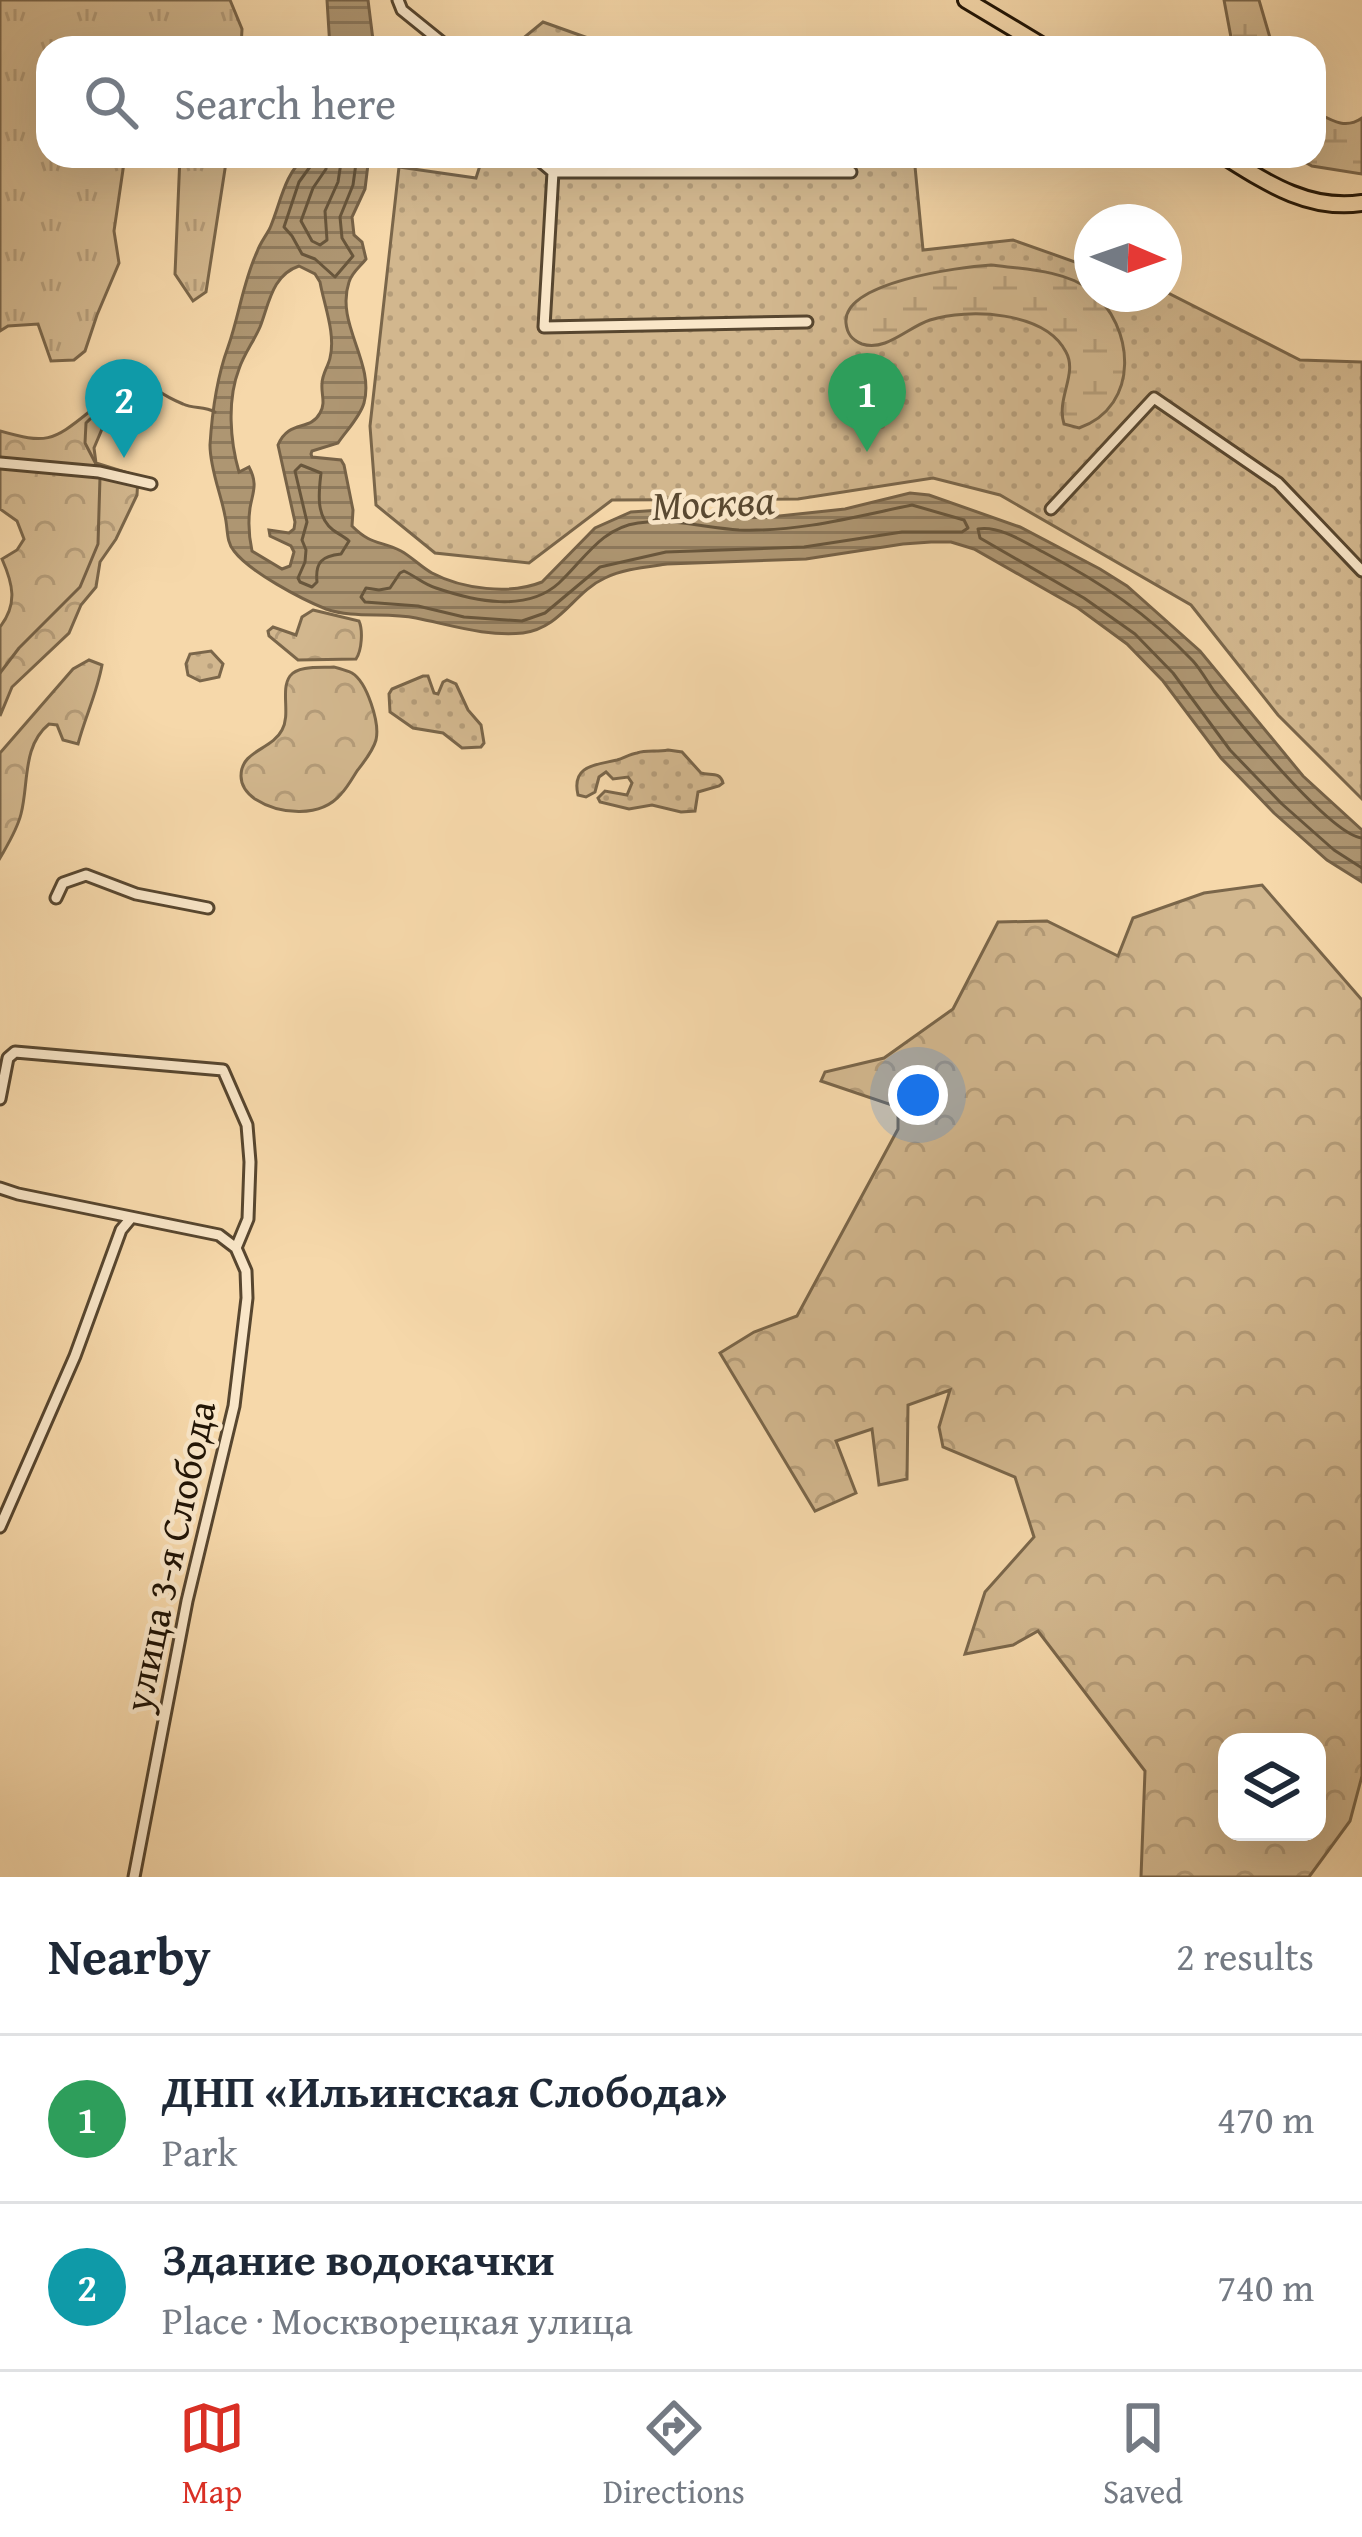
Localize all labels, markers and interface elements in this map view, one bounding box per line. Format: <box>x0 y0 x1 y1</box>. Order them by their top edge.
search box <box>36 36 1326 168</box>
icon: search <box>78 69 144 135</box>
text: Search here <box>174 70 396 135</box>
north arrow <box>1074 204 1182 312</box>
pin: 1 <box>828 353 906 452</box>
pin: 2 <box>85 359 163 458</box>
water label: Москва <box>650 468 777 535</box>
your location <box>888 1065 948 1125</box>
street label: улица 3-я Слобода <box>108 1395 229 1718</box>
map controls <box>1218 1733 1326 1841</box>
button: layers <box>1218 1733 1326 1841</box>
text: Nearby <box>48 1918 211 1993</box>
text: 2 results <box>1176 1927 1314 1984</box>
text: ДНП «Ильинская Слобода» <box>162 2058 727 2123</box>
text: 1 <box>77 2090 97 2147</box>
text: 470 m <box>1217 2090 1314 2147</box>
text: Park <box>162 2123 237 2180</box>
text: Здание водокачки <box>162 2226 554 2291</box>
text: 2 <box>77 2258 97 2315</box>
text: 740 m <box>1217 2258 1314 2315</box>
text: Place · Москворецкая улица <box>162 2291 633 2348</box>
tab: Map <box>179 2395 245 2515</box>
tab: Directions <box>603 2395 745 2515</box>
tab: Saved <box>1103 2395 1183 2515</box>

